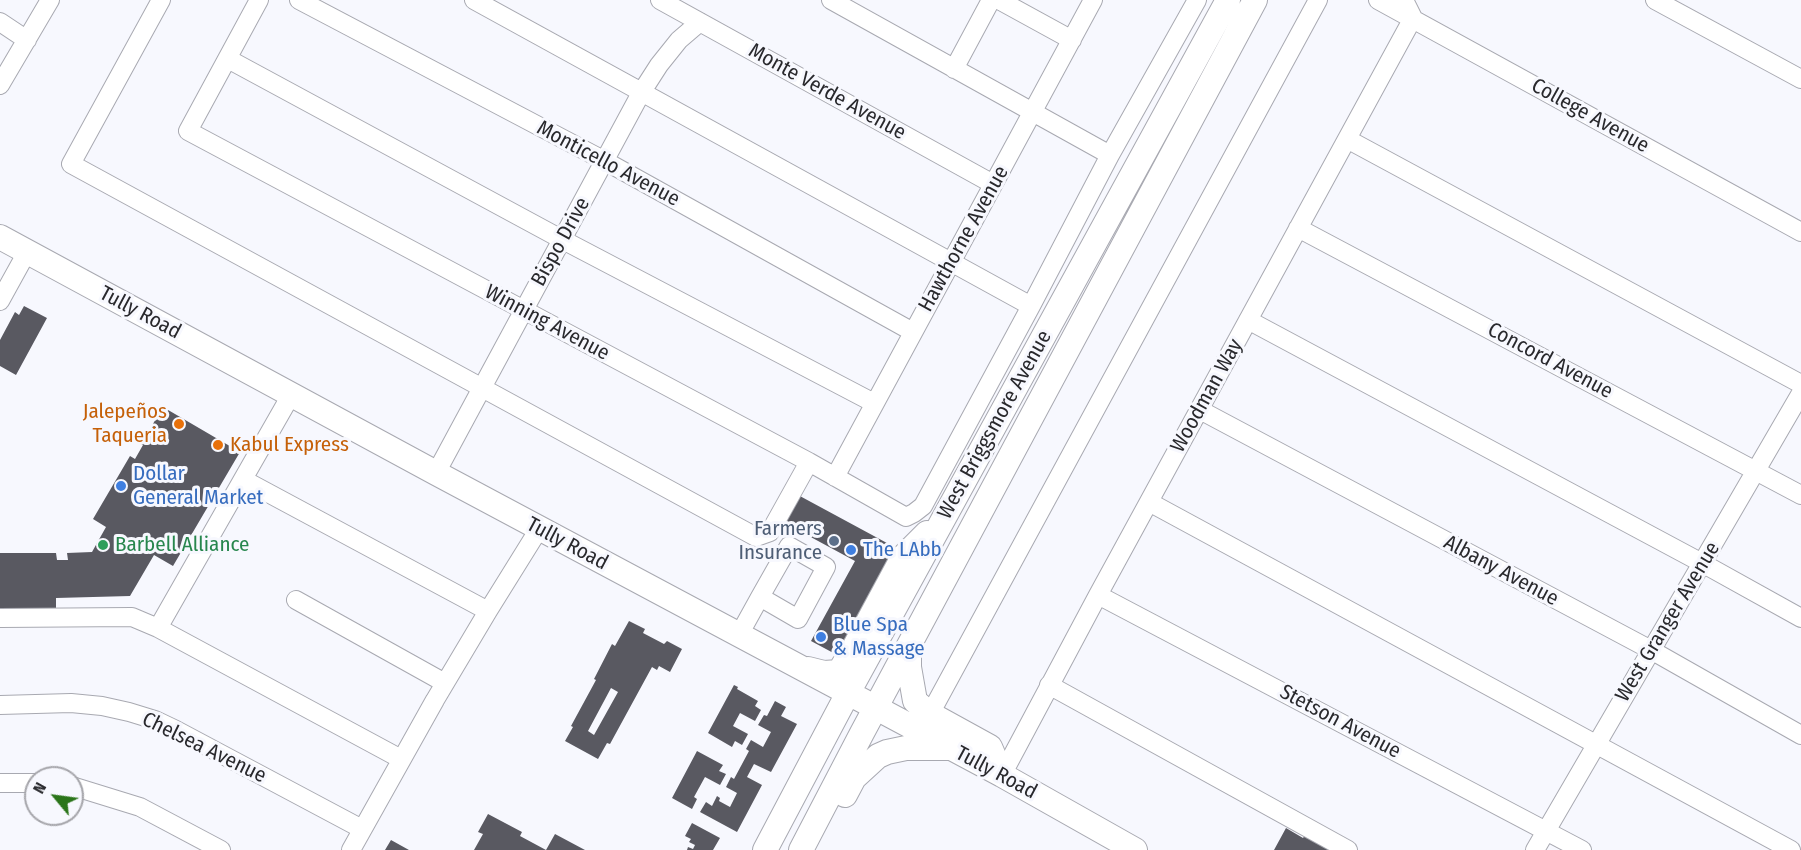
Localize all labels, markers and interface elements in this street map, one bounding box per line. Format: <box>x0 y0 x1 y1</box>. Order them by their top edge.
street label: Monte Verde Avenue <box>744 38 910 146</box>
street label: College Avenue <box>1527 73 1653 159</box>
street label: Monticello Avenue <box>532 116 684 212</box>
street label: Hawthorne Avenue <box>914 162 1014 316</box>
street label: Bispo Drive <box>526 193 596 291</box>
street label: Winning Avenue <box>480 280 614 366</box>
street label: Tully Road <box>95 281 185 345</box>
street label: Concord Avenue <box>1483 317 1617 405</box>
street label: West Briggsmore Avenue <box>933 326 1057 524</box>
street label: Woodman Way <box>1165 335 1249 457</box>
place label: Jalepeños Taqueria <box>83 399 167 449</box>
marker: Jalepeños Taqueria <box>172 417 186 431</box>
place label: Kabul Express <box>230 432 349 458</box>
marker: Kabul Express <box>211 438 225 452</box>
place label: Dollar General Market <box>133 461 263 511</box>
marker: Dollar General Market <box>114 479 128 493</box>
street label: Tully Road <box>522 512 612 576</box>
place label: Farmers Insurance <box>738 516 822 566</box>
street label: Albany Avenue <box>1439 530 1563 612</box>
place label: Barbell Alliance <box>115 532 249 558</box>
marker: Farmers Insurance <box>827 534 841 548</box>
place label: The LAbb <box>863 537 942 563</box>
marker: Barbell Alliance <box>96 538 110 552</box>
street label: West Granger Avenue <box>1610 538 1726 706</box>
marker: The LAbb <box>844 543 858 557</box>
place label: Blue Spa & Massage <box>833 612 925 662</box>
marker: Blue Spa & Massage <box>814 630 828 644</box>
street label: Stetson Avenue <box>1275 680 1405 764</box>
street label: Chelsea Avenue <box>138 707 270 789</box>
street label: Tully Road <box>951 741 1041 805</box>
north arrow <box>24 766 84 826</box>
text: N <box>29 779 50 797</box>

